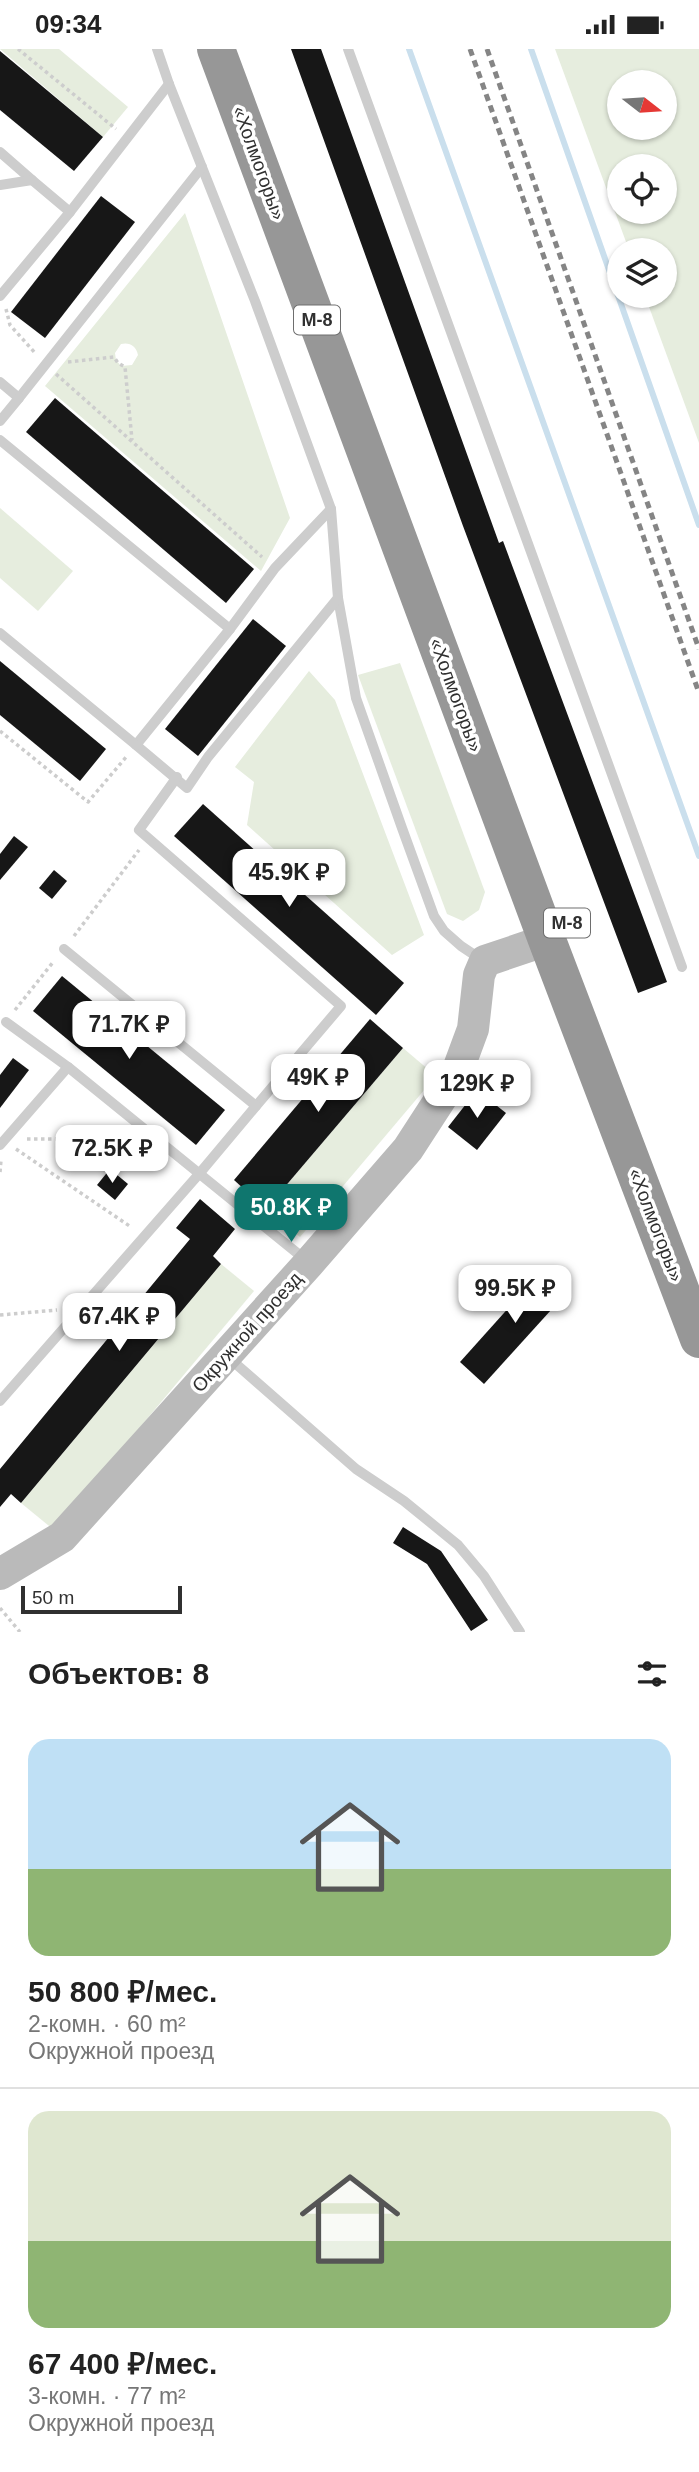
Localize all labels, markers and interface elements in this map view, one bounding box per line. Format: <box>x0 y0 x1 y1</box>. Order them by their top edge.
text: 09:34 <box>35 9 102 39</box>
north arrow <box>607 70 677 140</box>
map controls <box>607 70 677 308</box>
street label: «Холмогоры» <box>229 103 289 223</box>
button: locate <box>607 154 677 224</box>
button: layers <box>607 238 677 308</box>
road number: М-8 <box>294 305 340 335</box>
street label: «Холмогоры» <box>426 635 486 755</box>
pin: 45.9K ₽ <box>224 849 354 909</box>
text: 45.9K ₽ <box>248 859 330 885</box>
road number: М-8 <box>544 909 590 937</box>
pin: 71.7K ₽ <box>64 1002 194 1061</box>
text: 71.7K ₽ <box>88 1011 170 1037</box>
pin: 49K ₽ <box>269 1055 367 1114</box>
pin: 129K ₽ <box>420 1061 534 1120</box>
text: 49K ₽ <box>287 1064 349 1090</box>
text: 129K ₽ <box>440 1070 514 1096</box>
pin: 72.5K ₽ <box>47 1125 177 1185</box>
text: 72.5K ₽ <box>71 1135 153 1161</box>
street label: «Холмогоры» <box>625 1165 687 1285</box>
pin: 50.8K ₽ <box>226 1185 356 1244</box>
text: 50.8K ₽ <box>250 1194 332 1220</box>
pin: 99.5K ₽ <box>450 1265 580 1325</box>
street label: Окружной проезд <box>188 1268 306 1396</box>
text: 99.5K ₽ <box>474 1275 556 1301</box>
pin: 67.4K ₽ <box>54 1293 184 1353</box>
text: 67.4K ₽ <box>78 1303 160 1329</box>
scale bar <box>21 1583 182 1615</box>
text: 50 m <box>32 1587 74 1608</box>
icon: filters <box>633 1655 671 1693</box>
text: Объектов: 8 <box>28 1657 209 1690</box>
icon: home <box>287 1784 413 1910</box>
text: 50 800 ₽/мес. <box>28 1975 217 2008</box>
text: 2-комн. · 60 m² <box>28 2011 186 2037</box>
text: Окружной проезд <box>28 2038 214 2064</box>
icon: home <box>287 2156 413 2282</box>
text: 67 400 ₽/мес. <box>28 2347 217 2380</box>
text: 3-комн. · 77 m² <box>28 2383 186 2409</box>
text: Окружной проезд <box>28 2410 214 2436</box>

